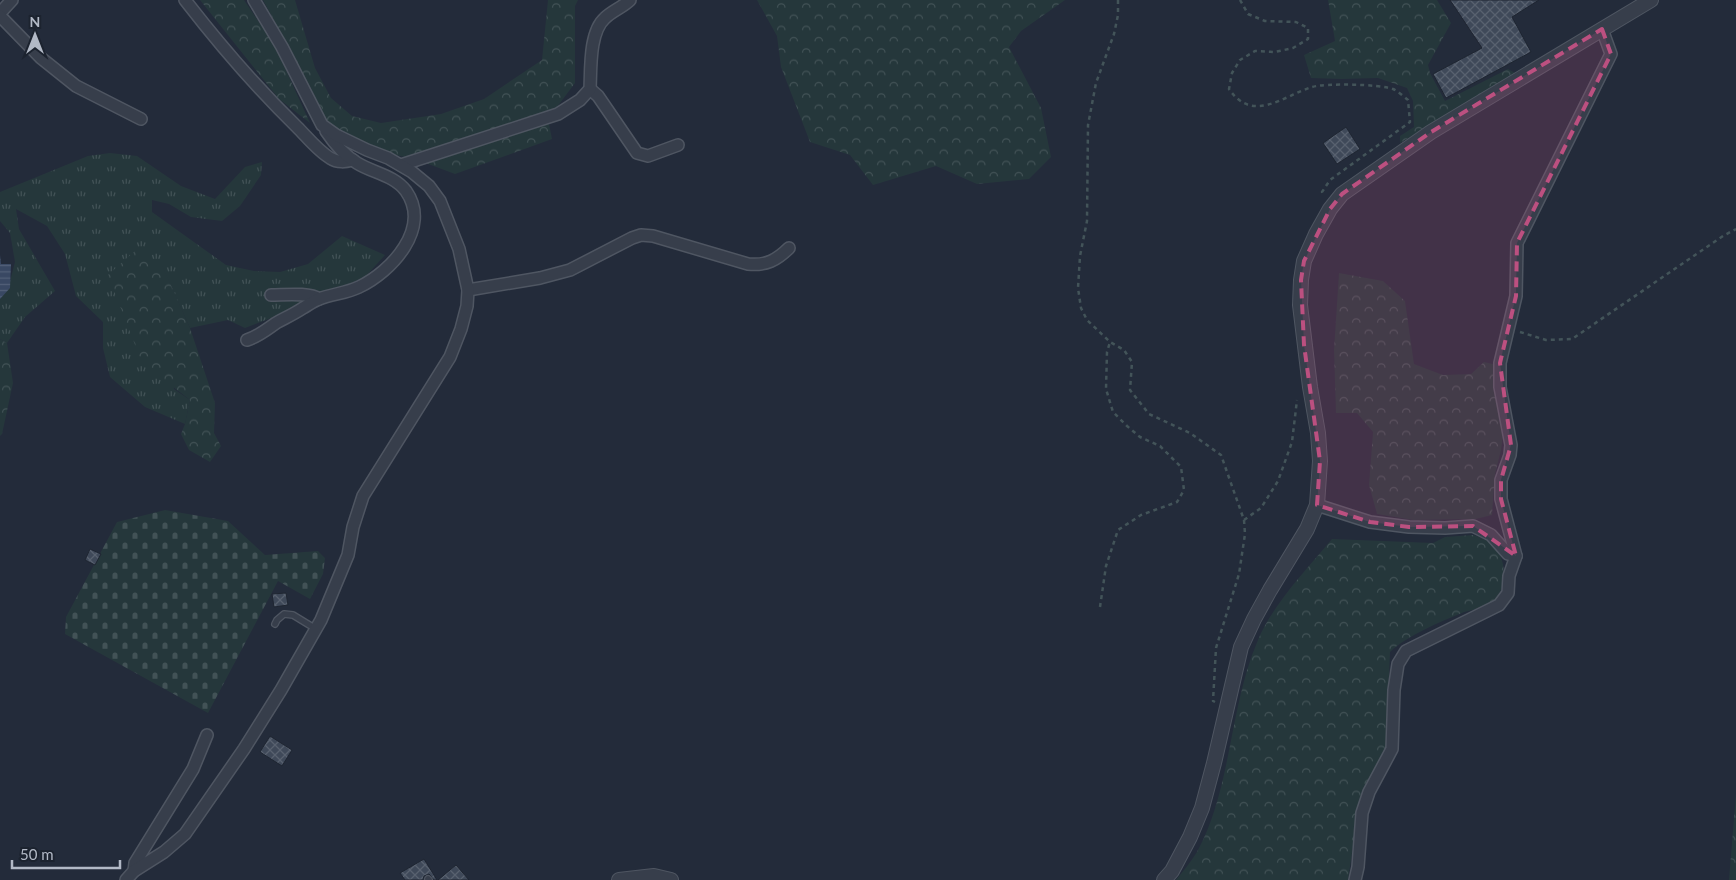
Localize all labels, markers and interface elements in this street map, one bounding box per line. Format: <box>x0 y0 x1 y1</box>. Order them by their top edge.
north arrow <box>10 10 60 60</box>
text: N <box>30 13 40 30</box>
scale bar <box>12 838 120 870</box>
text: 50 m <box>20 845 54 863</box>

